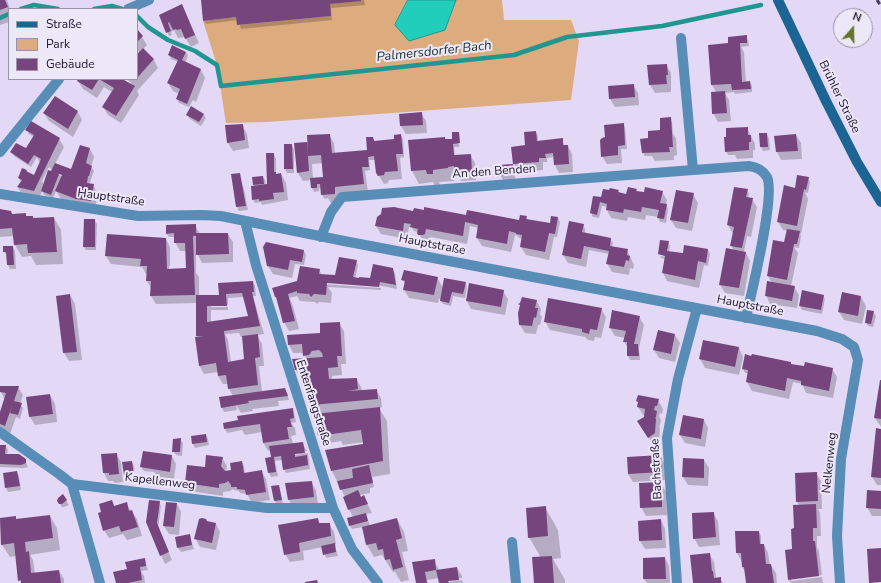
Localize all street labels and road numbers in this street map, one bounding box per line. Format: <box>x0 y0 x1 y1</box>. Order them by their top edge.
street label: Brühler Straße <box>815 58 863 136</box>
street label: An den Benden <box>452 162 536 182</box>
street label: Hauptstraße <box>77 186 145 210</box>
street label: Hauptstraße <box>397 231 467 259</box>
street label: Hauptstraße <box>715 292 785 320</box>
street label: Entenfangstraße <box>292 358 334 448</box>
street label: Nelkenweg <box>820 432 840 494</box>
street label: Bachstraße <box>648 438 666 500</box>
street label: Kapellenweg <box>124 471 196 493</box>

